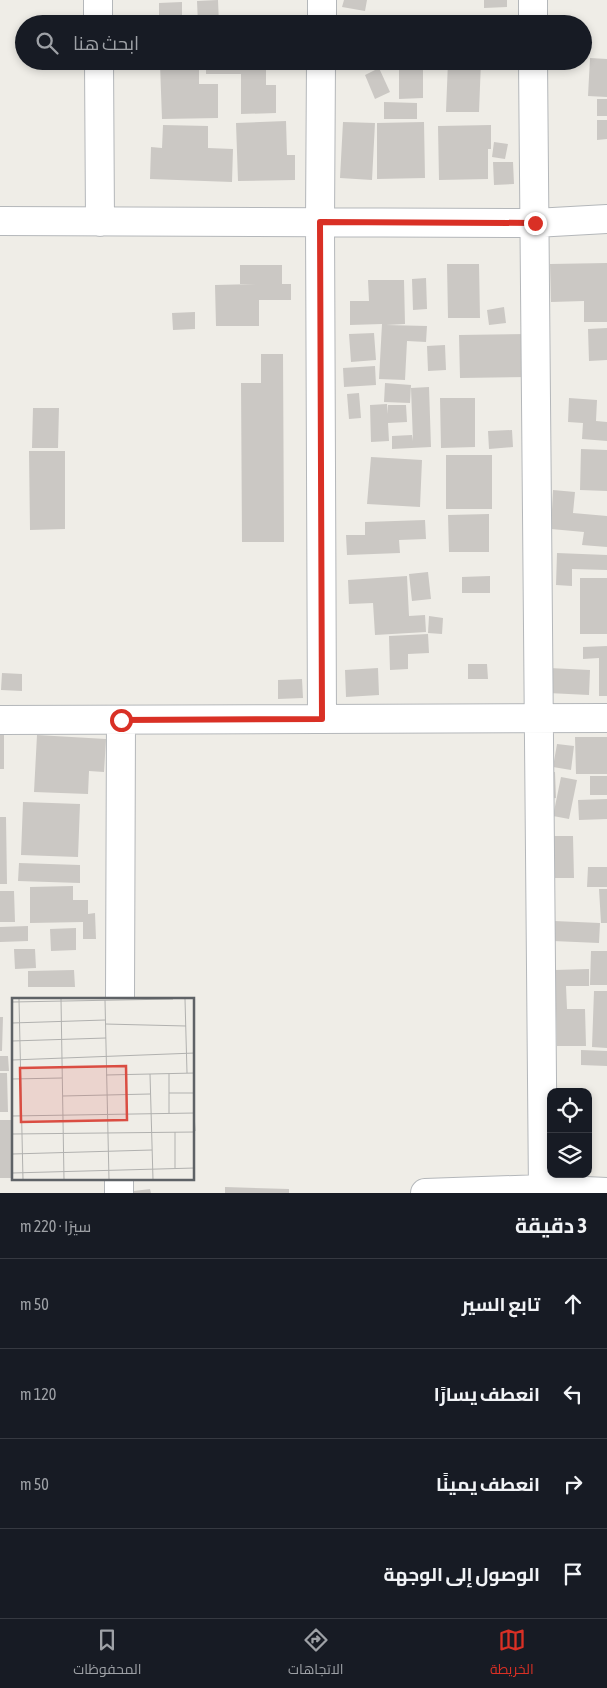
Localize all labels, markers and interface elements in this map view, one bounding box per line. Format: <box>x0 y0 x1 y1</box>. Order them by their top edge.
search box <box>15 15 592 70</box>
icon: search <box>33 29 61 57</box>
text: ابحث هنا <box>73 32 139 54</box>
route end <box>524 212 547 235</box>
route start <box>110 709 133 732</box>
inset map <box>12 998 195 1180</box>
map controls <box>547 1088 592 1178</box>
button: locate <box>547 1088 592 1133</box>
button: layers <box>547 1133 592 1178</box>
text: 3 دقيقة <box>515 1213 587 1237</box>
text: سيرًا · 220 m <box>20 1217 91 1235</box>
icon: ahead <box>559 1290 587 1318</box>
text: تابع السير <box>462 1293 540 1315</box>
text: 50 m <box>20 1295 49 1313</box>
icon: left <box>559 1380 587 1408</box>
text: انعطف يسارًا <box>434 1383 540 1405</box>
text: 120 m <box>20 1385 56 1403</box>
icon: right <box>559 1470 587 1498</box>
text: انعطف يمينًا <box>436 1473 540 1495</box>
text: 50 m <box>20 1475 49 1493</box>
icon: arrive <box>559 1560 587 1588</box>
text: الوصول إلى الوجهة <box>383 1563 540 1585</box>
tab: المحفوظات <box>73 1626 141 1682</box>
tab: الاتجاهات <box>288 1626 343 1682</box>
tab: الخريطة <box>490 1626 534 1682</box>

